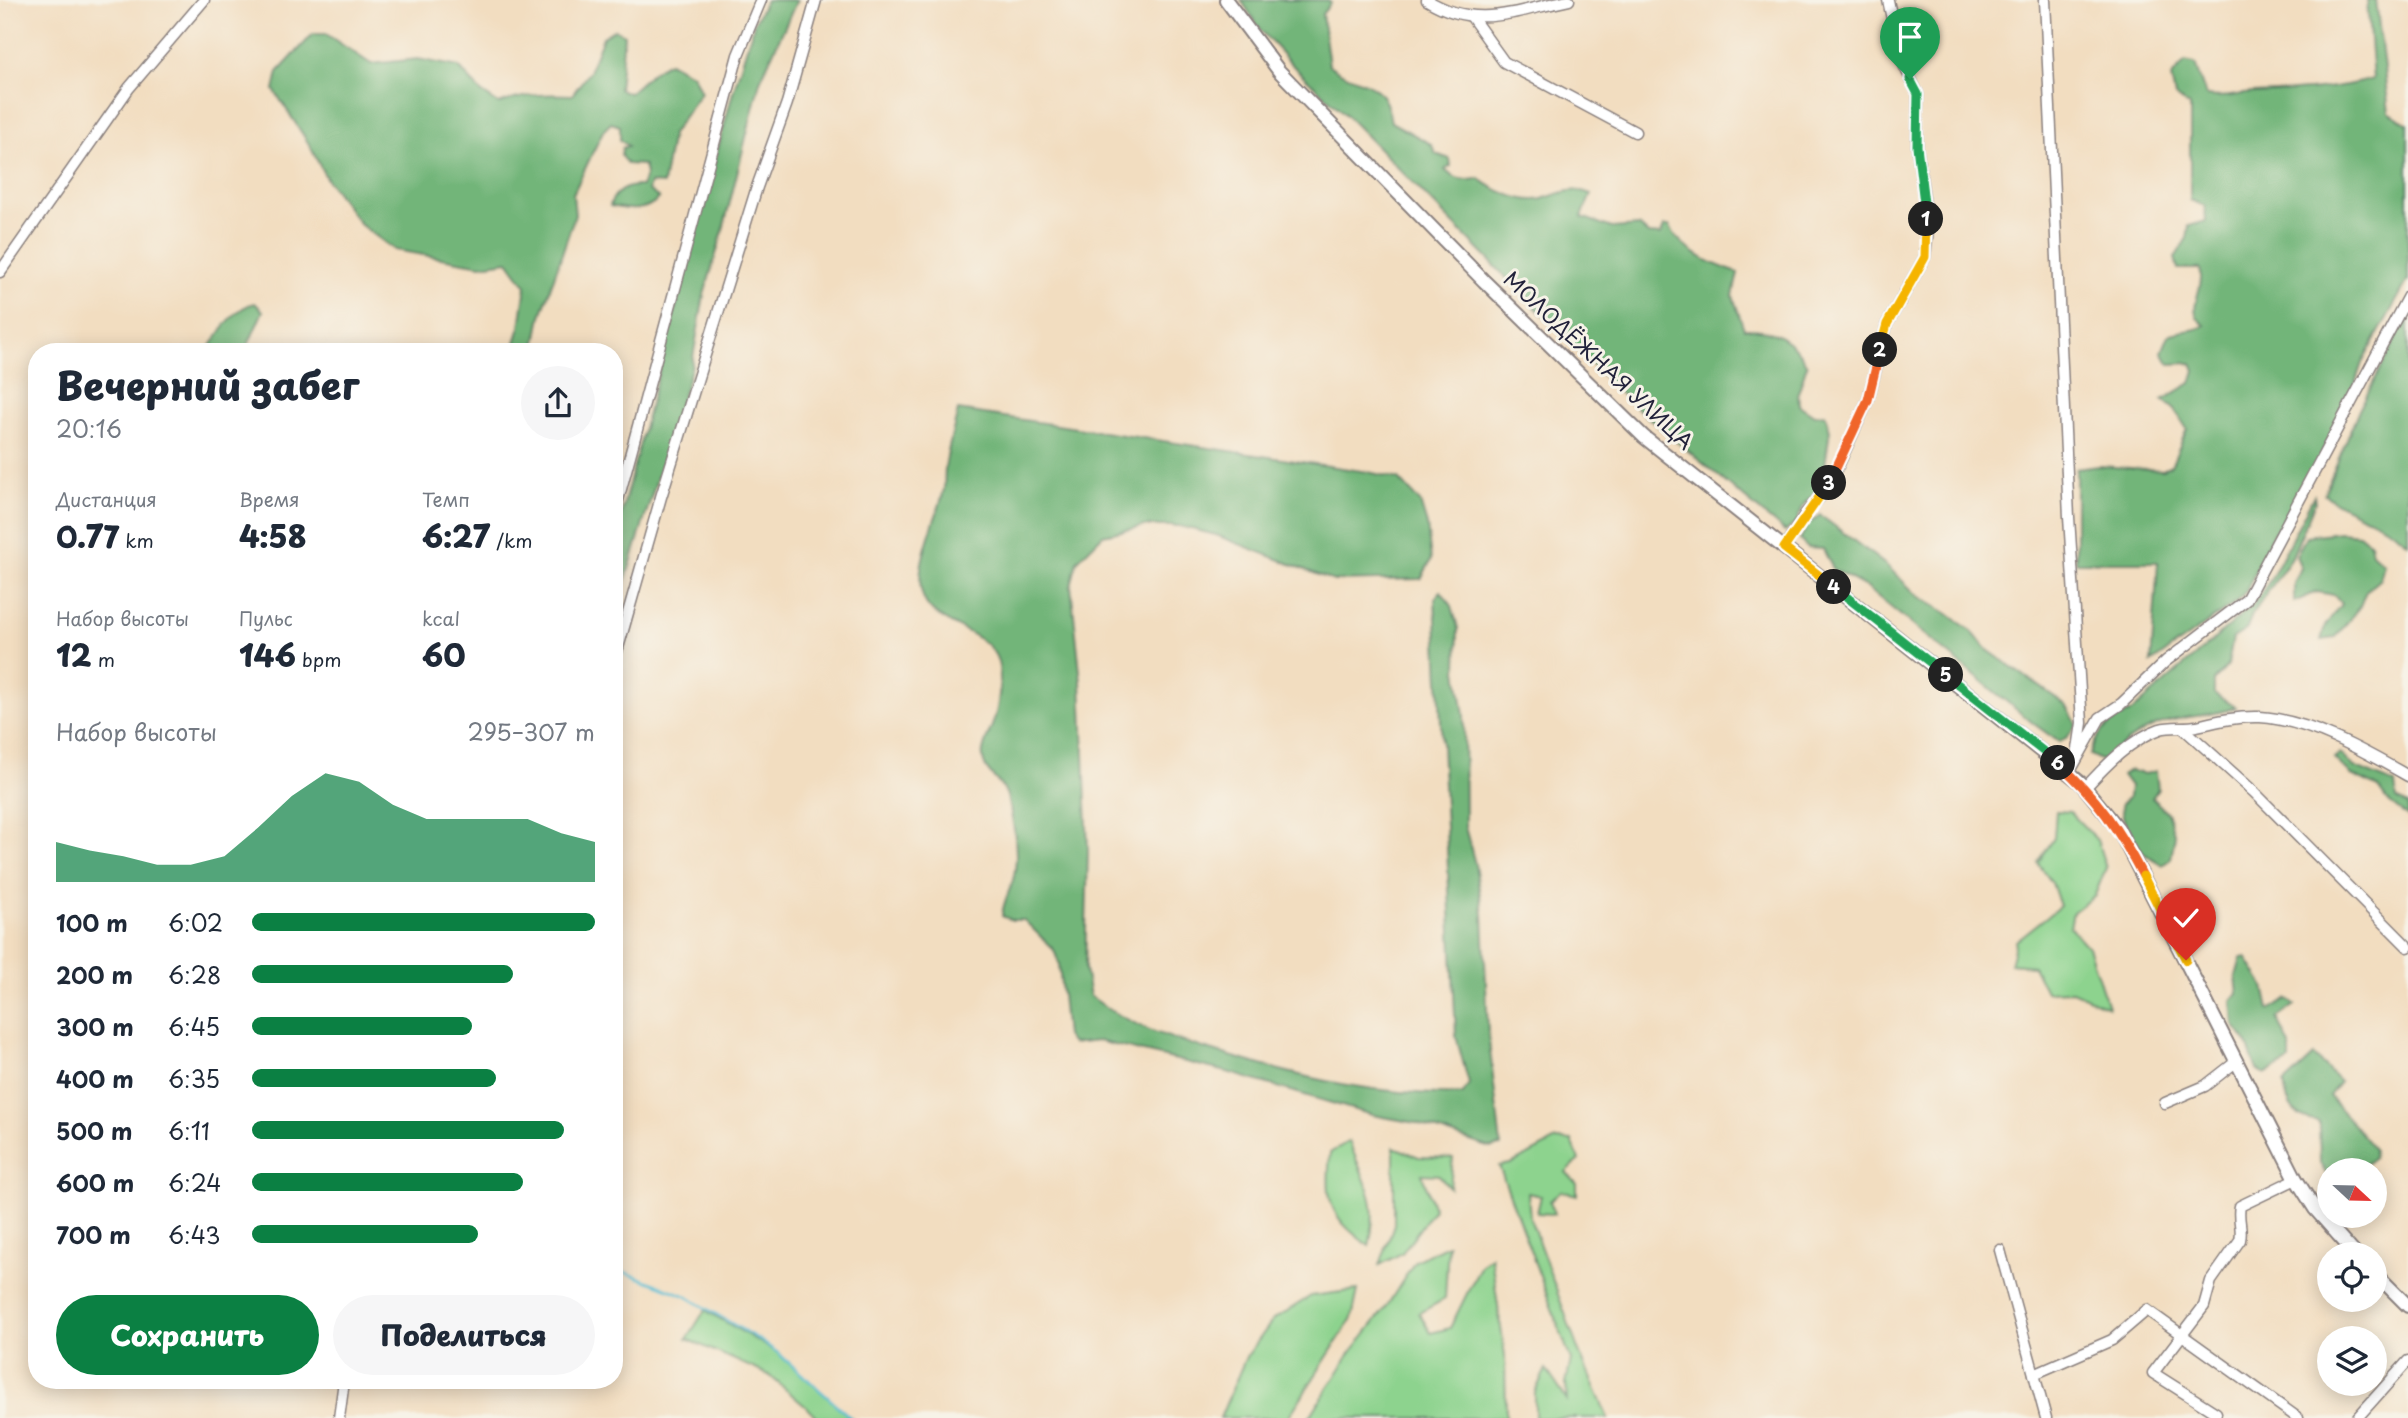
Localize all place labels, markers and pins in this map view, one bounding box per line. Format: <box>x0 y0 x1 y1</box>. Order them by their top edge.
pin <box>1880 7 1940 79</box>
pin: 1 <box>1909 202 1944 236</box>
pin: 2 <box>1862 332 1898 368</box>
pin: 3 <box>1812 466 1846 500</box>
pin: 4 <box>1816 570 1852 604</box>
pin: 5 <box>1928 658 1964 692</box>
pin: 6 <box>2040 746 2076 780</box>
pin <box>2156 888 2216 960</box>

